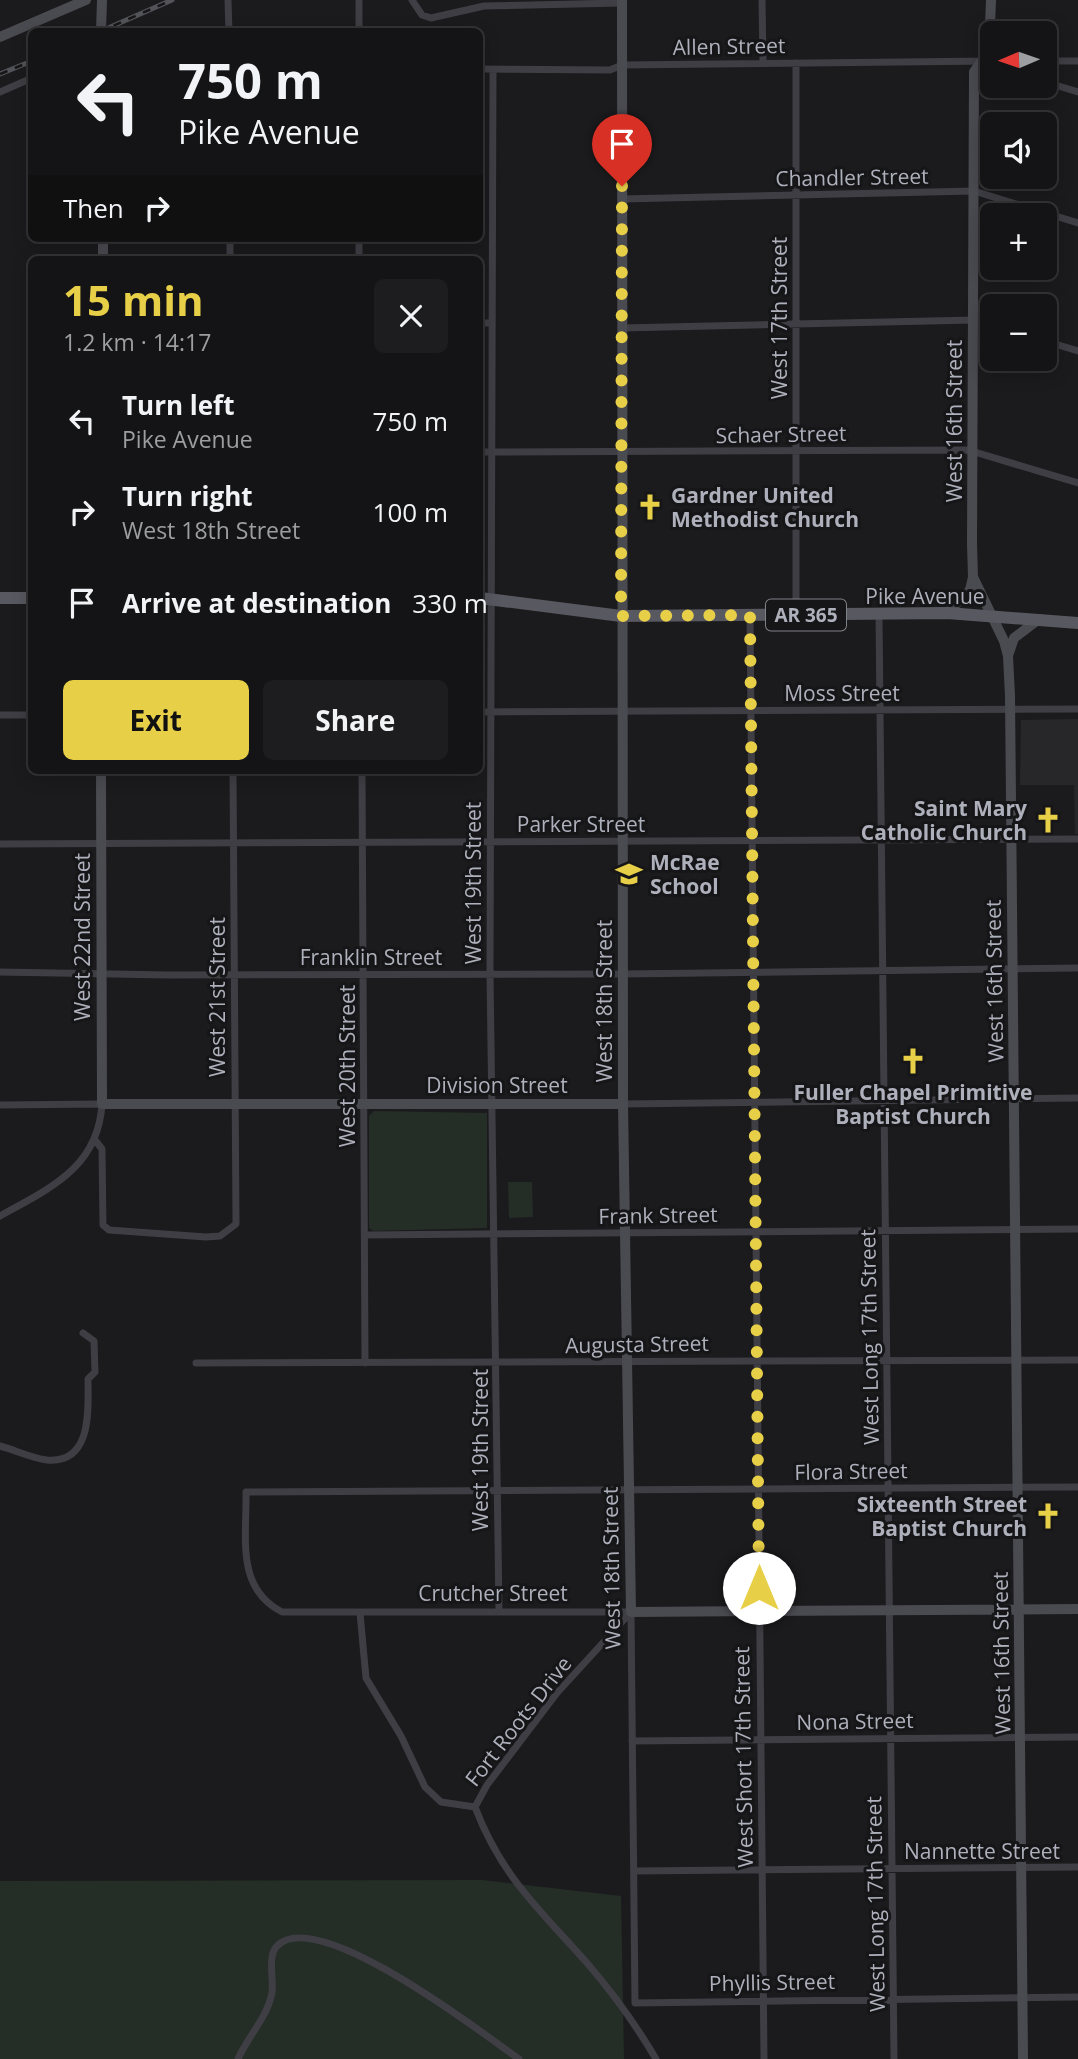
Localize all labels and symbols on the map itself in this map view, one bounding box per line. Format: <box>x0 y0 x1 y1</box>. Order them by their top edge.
north arrow <box>980 21 1057 98</box>
street label: Allen Street <box>672 31 786 61</box>
pin <box>592 114 652 186</box>
street label: Chandler Street <box>775 162 929 192</box>
street label: West 17th Street <box>765 237 793 399</box>
street label: West 16th Street <box>940 340 968 502</box>
street label: Schaer Street <box>715 419 847 449</box>
place label: Gardner United Methodist Church <box>671 481 859 533</box>
church icon: Gardner United Methodist Church <box>635 492 665 522</box>
street label: Pike Avenue <box>865 582 985 610</box>
road number: AR 365 <box>766 600 846 630</box>
street label: Moss Street <box>784 679 900 707</box>
place label: Saint Mary Catholic Church <box>861 794 1027 846</box>
street label: West 19th Street <box>459 802 487 964</box>
church icon: Saint Mary Catholic Church <box>1033 805 1063 835</box>
street label: Parker Street <box>517 810 645 838</box>
place label: McRae School <box>650 848 720 900</box>
street label: West 22nd Street <box>68 853 96 1021</box>
school or university icon: McRae School <box>614 859 644 889</box>
street label: West 16th Street <box>979 899 1009 1063</box>
street label: West 21st Street <box>203 917 231 1077</box>
street label: West 18th Street <box>590 920 618 1082</box>
street label: Franklin Street <box>300 943 442 971</box>
street label: West 20th Street <box>333 985 361 1147</box>
church icon: Fuller Chapel Primitive Baptist Church <box>898 1046 928 1076</box>
street label: Division Street <box>426 1071 568 1099</box>
place label: Fuller Chapel Primitive Baptist Church <box>793 1078 1033 1130</box>
street label: Frank Street <box>598 1200 718 1230</box>
street label: West Long 17th Street <box>853 1229 885 1445</box>
street label: Augusta Street <box>565 1329 709 1359</box>
street label: West 19th Street <box>466 1369 494 1531</box>
street label: Flora Street <box>794 1456 908 1486</box>
street label: West 18th Street <box>596 1486 626 1650</box>
place label: Sixteenth Street Baptist Church <box>857 1490 1027 1542</box>
church icon: Sixteenth Street Baptist Church <box>1033 1501 1063 1531</box>
position arrow <box>722 1551 796 1625</box>
street label: West 16th Street <box>986 1571 1016 1735</box>
street label: Crutcher Street <box>418 1579 568 1607</box>
street label: West Short 17th Street <box>727 1646 759 1868</box>
street label: Fort Roots Drive <box>458 1650 578 1792</box>
street label: Nona Street <box>796 1706 914 1736</box>
street label: West Long 17th Street <box>859 1796 891 2012</box>
street label: Nannette Street <box>904 1837 1060 1865</box>
street label: Phyllis Street <box>709 1967 835 1997</box>

